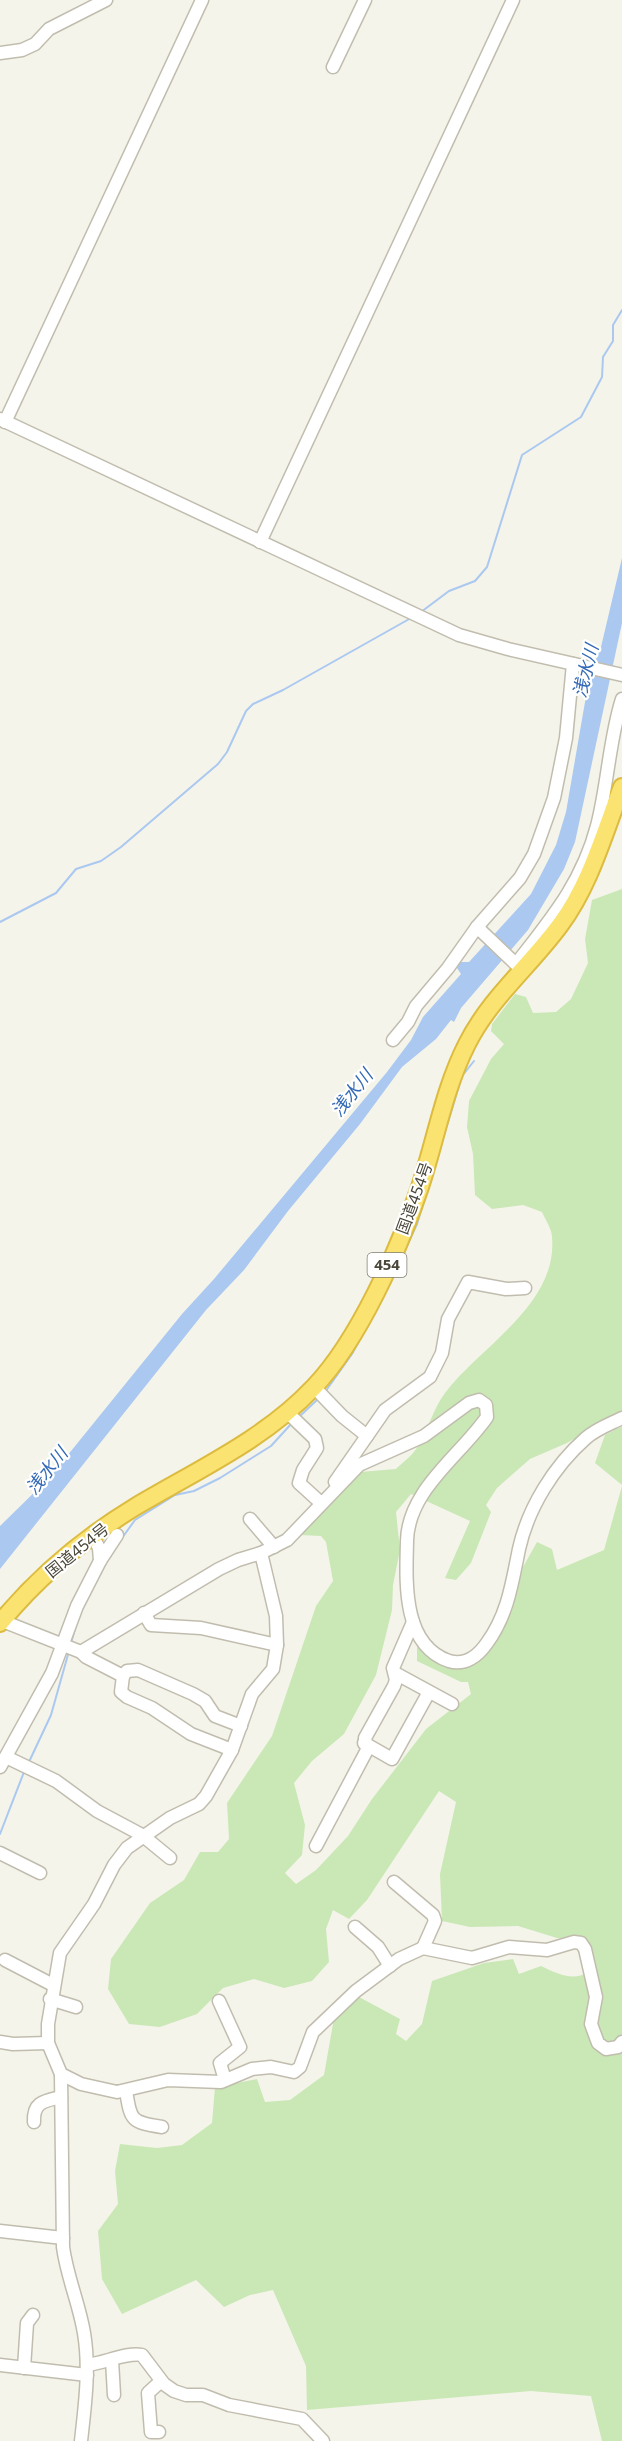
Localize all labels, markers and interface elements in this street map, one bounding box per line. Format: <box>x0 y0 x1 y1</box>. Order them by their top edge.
water label: 浅水川 <box>567 640 604 700</box>
water label: 浅水川 <box>325 1062 379 1121</box>
street label: 国道454号 <box>391 1159 437 1237</box>
road number: 454 <box>368 1253 406 1277</box>
water label: 浅水川 <box>20 1440 74 1499</box>
street label: 国道454号 <box>41 1518 113 1582</box>

